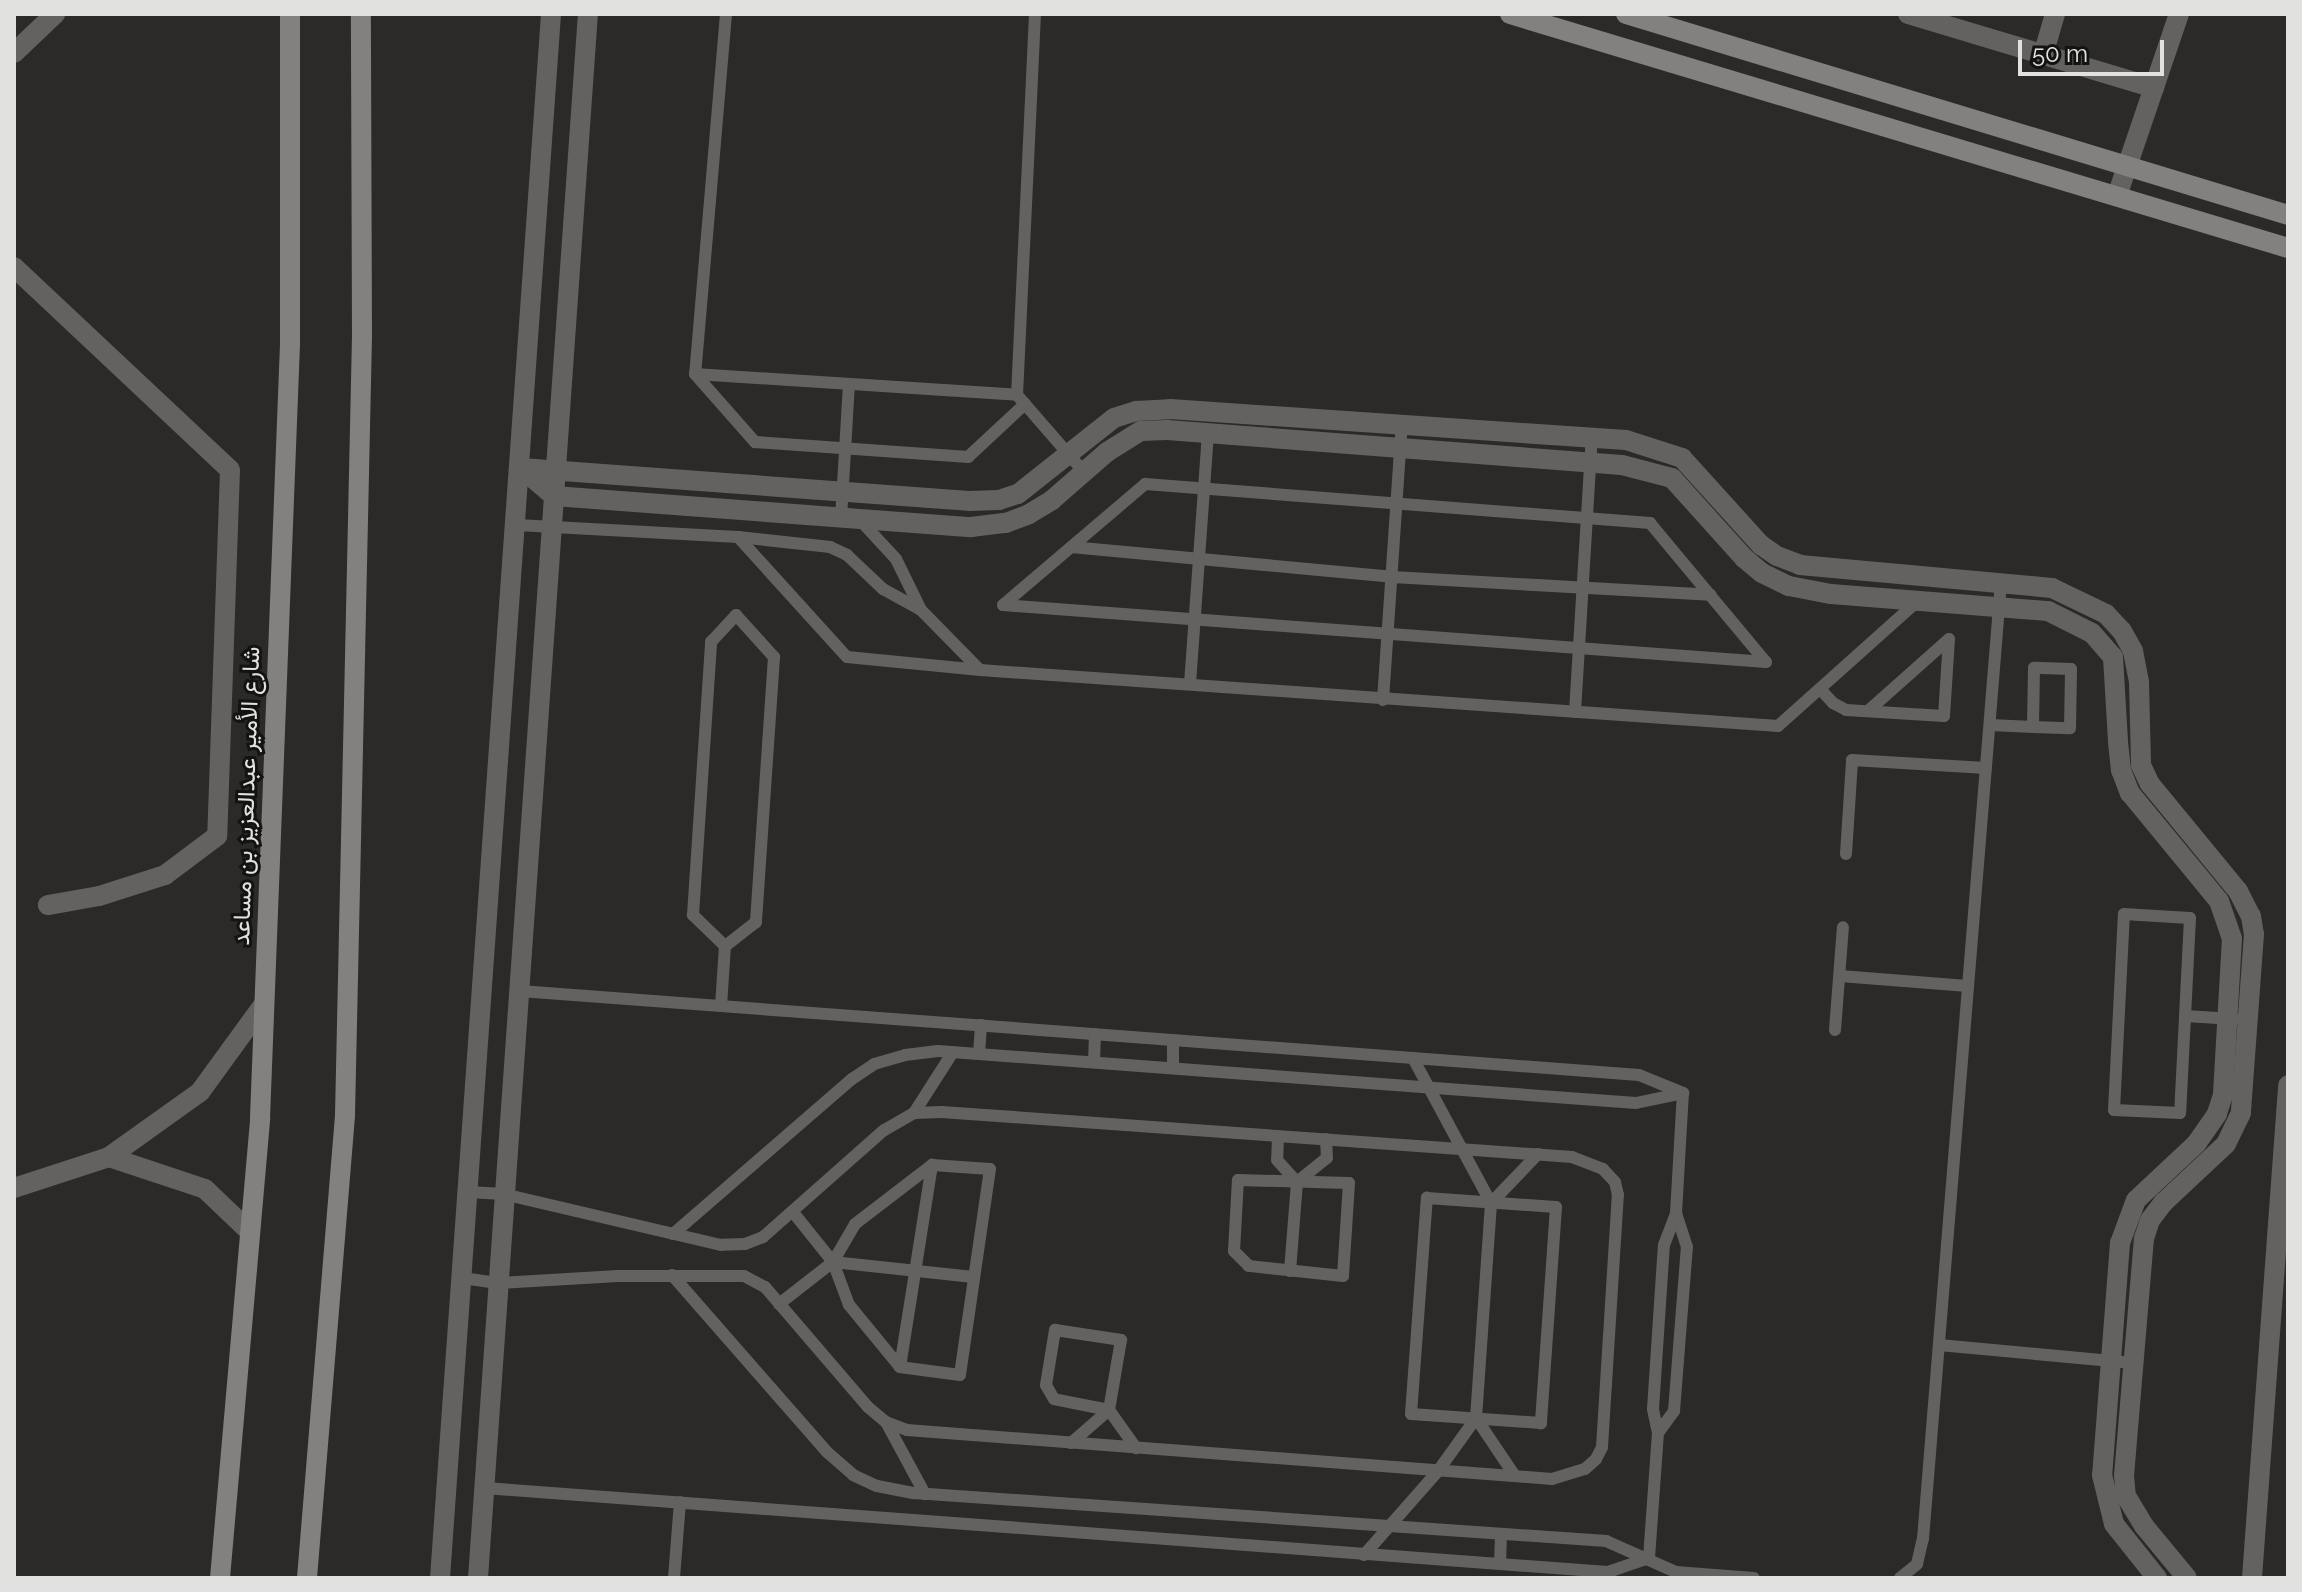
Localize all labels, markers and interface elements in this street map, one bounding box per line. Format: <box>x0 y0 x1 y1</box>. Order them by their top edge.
scale bar <box>2022 24 2168 74</box>
text: 50 m <box>2032 39 2088 68</box>
street label: شارع الأمير عبدالعزيز بن مساعد <box>226 646 266 946</box>

